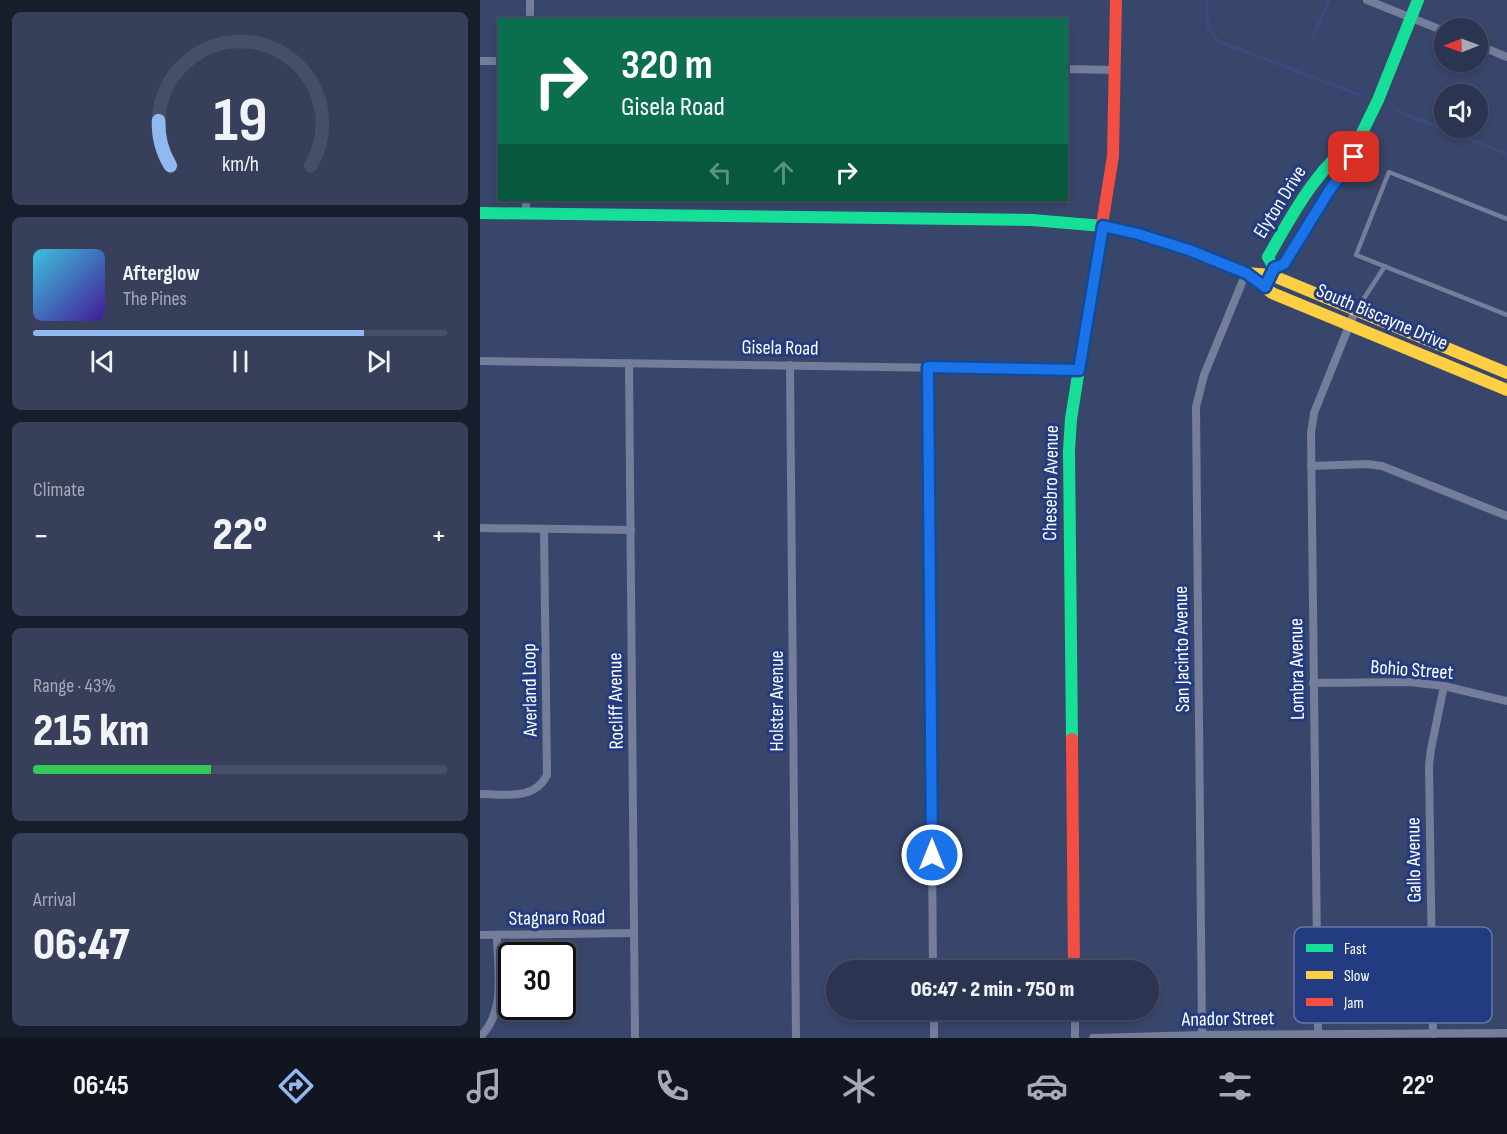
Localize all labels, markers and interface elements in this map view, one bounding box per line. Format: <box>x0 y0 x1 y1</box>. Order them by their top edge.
north arrow <box>1434 18 1488 72</box>
map controls <box>1434 18 1488 138</box>
text: 320 m <box>621 40 713 91</box>
icon: right <box>522 42 600 120</box>
text: 19 <box>213 84 267 159</box>
button: sound <box>1434 84 1488 138</box>
text: Gisela Road <box>621 91 725 123</box>
pin <box>1328 131 1379 182</box>
icon: arrive <box>1337 140 1370 173</box>
text: km/h <box>221 152 259 177</box>
icon: left <box>704 156 737 189</box>
icon: ahead <box>767 156 800 189</box>
icon: right <box>830 156 863 189</box>
street label: Elyton Drive <box>1248 161 1312 243</box>
text: Afterglow <box>123 260 200 287</box>
street label: South Biscayne Drive <box>1313 278 1451 356</box>
text: The Pines <box>123 287 187 311</box>
street label: Gisela Road <box>741 335 819 361</box>
icon: previous <box>86 345 119 378</box>
icon: pause <box>224 345 257 378</box>
icon: next <box>362 345 395 378</box>
street label: Chesebro Avenue <box>1038 425 1064 541</box>
text: Climate <box>33 478 85 502</box>
text: 22° <box>212 508 268 563</box>
text: − <box>33 516 49 556</box>
text: + <box>431 516 447 556</box>
street label: San Jacinto Avenue <box>1169 586 1195 712</box>
street label: Lombra Avenue <box>1284 618 1310 720</box>
street label: Averland Loop <box>517 643 543 738</box>
street label: Holster Avenue <box>765 650 789 752</box>
street label: Rocliff Avenue <box>603 652 629 750</box>
street label: Bohio Street <box>1370 655 1454 685</box>
text: Range · 43% <box>33 674 116 698</box>
text: 215 km <box>33 704 149 759</box>
street label: Gallo Avenue <box>1401 817 1427 903</box>
position arrow <box>900 823 964 887</box>
text: Arrival <box>33 888 76 912</box>
street label: Stagnaro Road <box>508 905 606 931</box>
text: 06:47 <box>33 918 129 973</box>
legend <box>1294 927 1492 1023</box>
text: Fast <box>1344 940 1367 959</box>
speed limit sign: 30 <box>498 942 576 1020</box>
text: Slow <box>1344 967 1369 986</box>
text: 06:47 · 2 min · 750 m <box>911 976 1074 1003</box>
text: Jam <box>1343 994 1364 1013</box>
street label: Anador Street <box>1180 1006 1275 1032</box>
icon: directions <box>275 1065 317 1107</box>
icon: music <box>463 1065 505 1107</box>
icon: phone <box>651 1065 693 1107</box>
icon: climate <box>838 1065 880 1107</box>
icon: car <box>1026 1065 1068 1107</box>
icon: filters <box>1214 1065 1256 1107</box>
text: 06:45 <box>73 1070 129 1102</box>
text: 22° <box>1402 1070 1434 1102</box>

